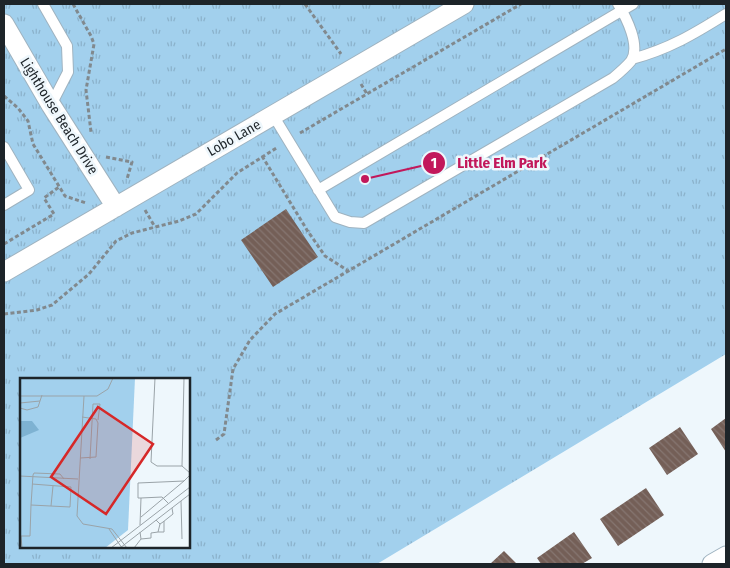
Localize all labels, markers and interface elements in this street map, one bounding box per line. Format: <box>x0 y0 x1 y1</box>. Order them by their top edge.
street label: Lighthouse Beach Drive <box>16 55 102 177</box>
street label: Lobo Lane <box>204 116 264 160</box>
callout: Little Elm Park <box>422 148 556 178</box>
text: 1 <box>431 154 437 172</box>
text: Little Elm Park <box>457 154 547 172</box>
inset map <box>20 378 190 548</box>

